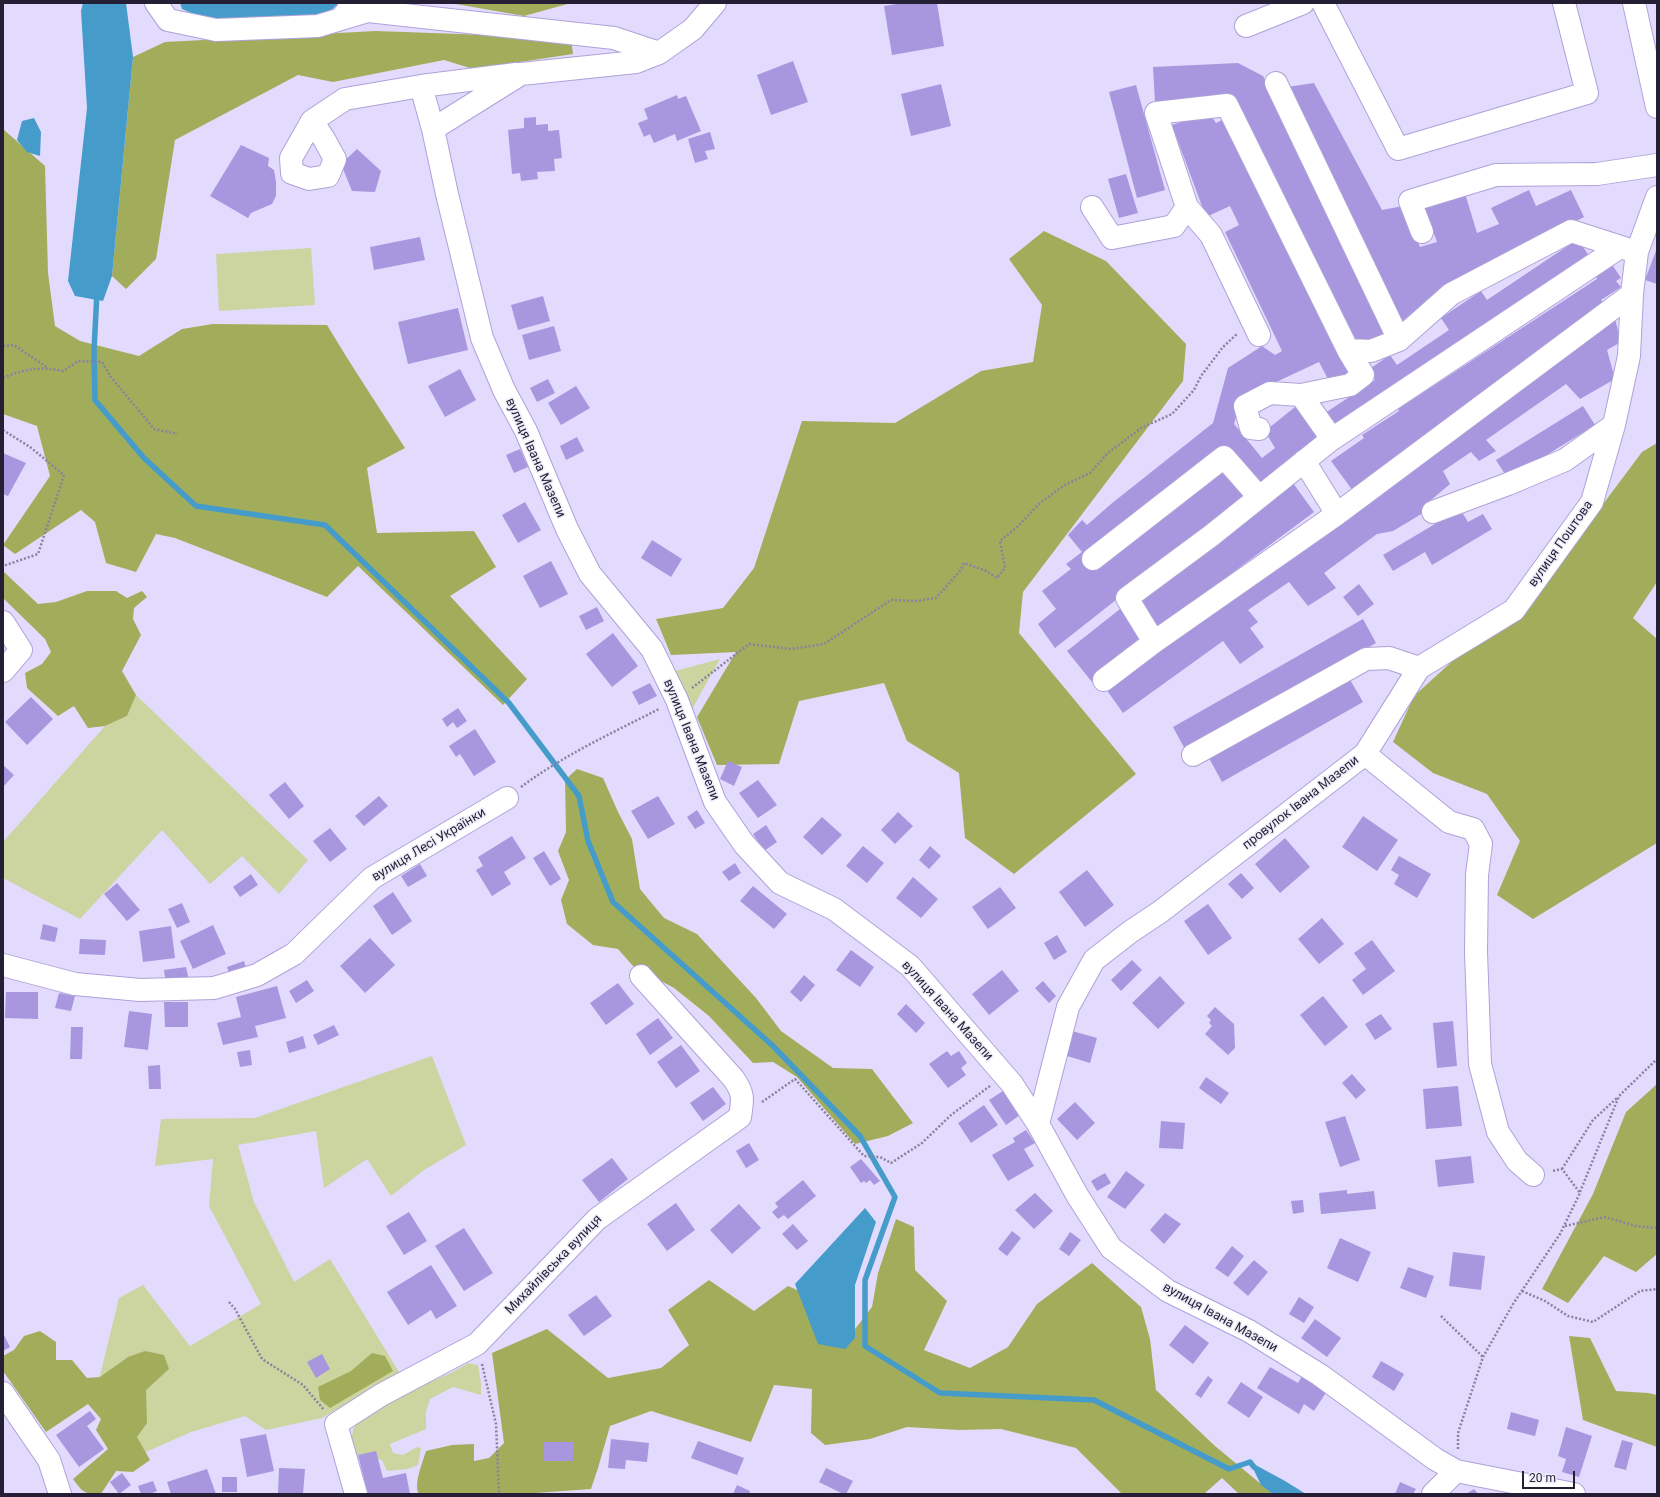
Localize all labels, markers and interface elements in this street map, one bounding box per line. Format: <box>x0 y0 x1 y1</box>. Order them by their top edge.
street label: вулиця Івана Мазепи <box>502 396 568 520</box>
street label: вулиця Поштова <box>1525 498 1597 590</box>
street label: вулиця Івана Мазепи <box>660 677 722 803</box>
street label: провулок Івана Мазепи <box>1240 753 1362 853</box>
street label: вулиця Лесі Українки <box>369 805 489 885</box>
street label: вулиця Івана Мазепи <box>898 958 996 1064</box>
street label: Михайлівська вулиця <box>502 1212 606 1318</box>
street label: вулиця Івана Мазепи <box>1160 1280 1280 1356</box>
scale bar <box>1524 1463 1577 1489</box>
text: 20 m <box>1529 1471 1556 1485</box>

